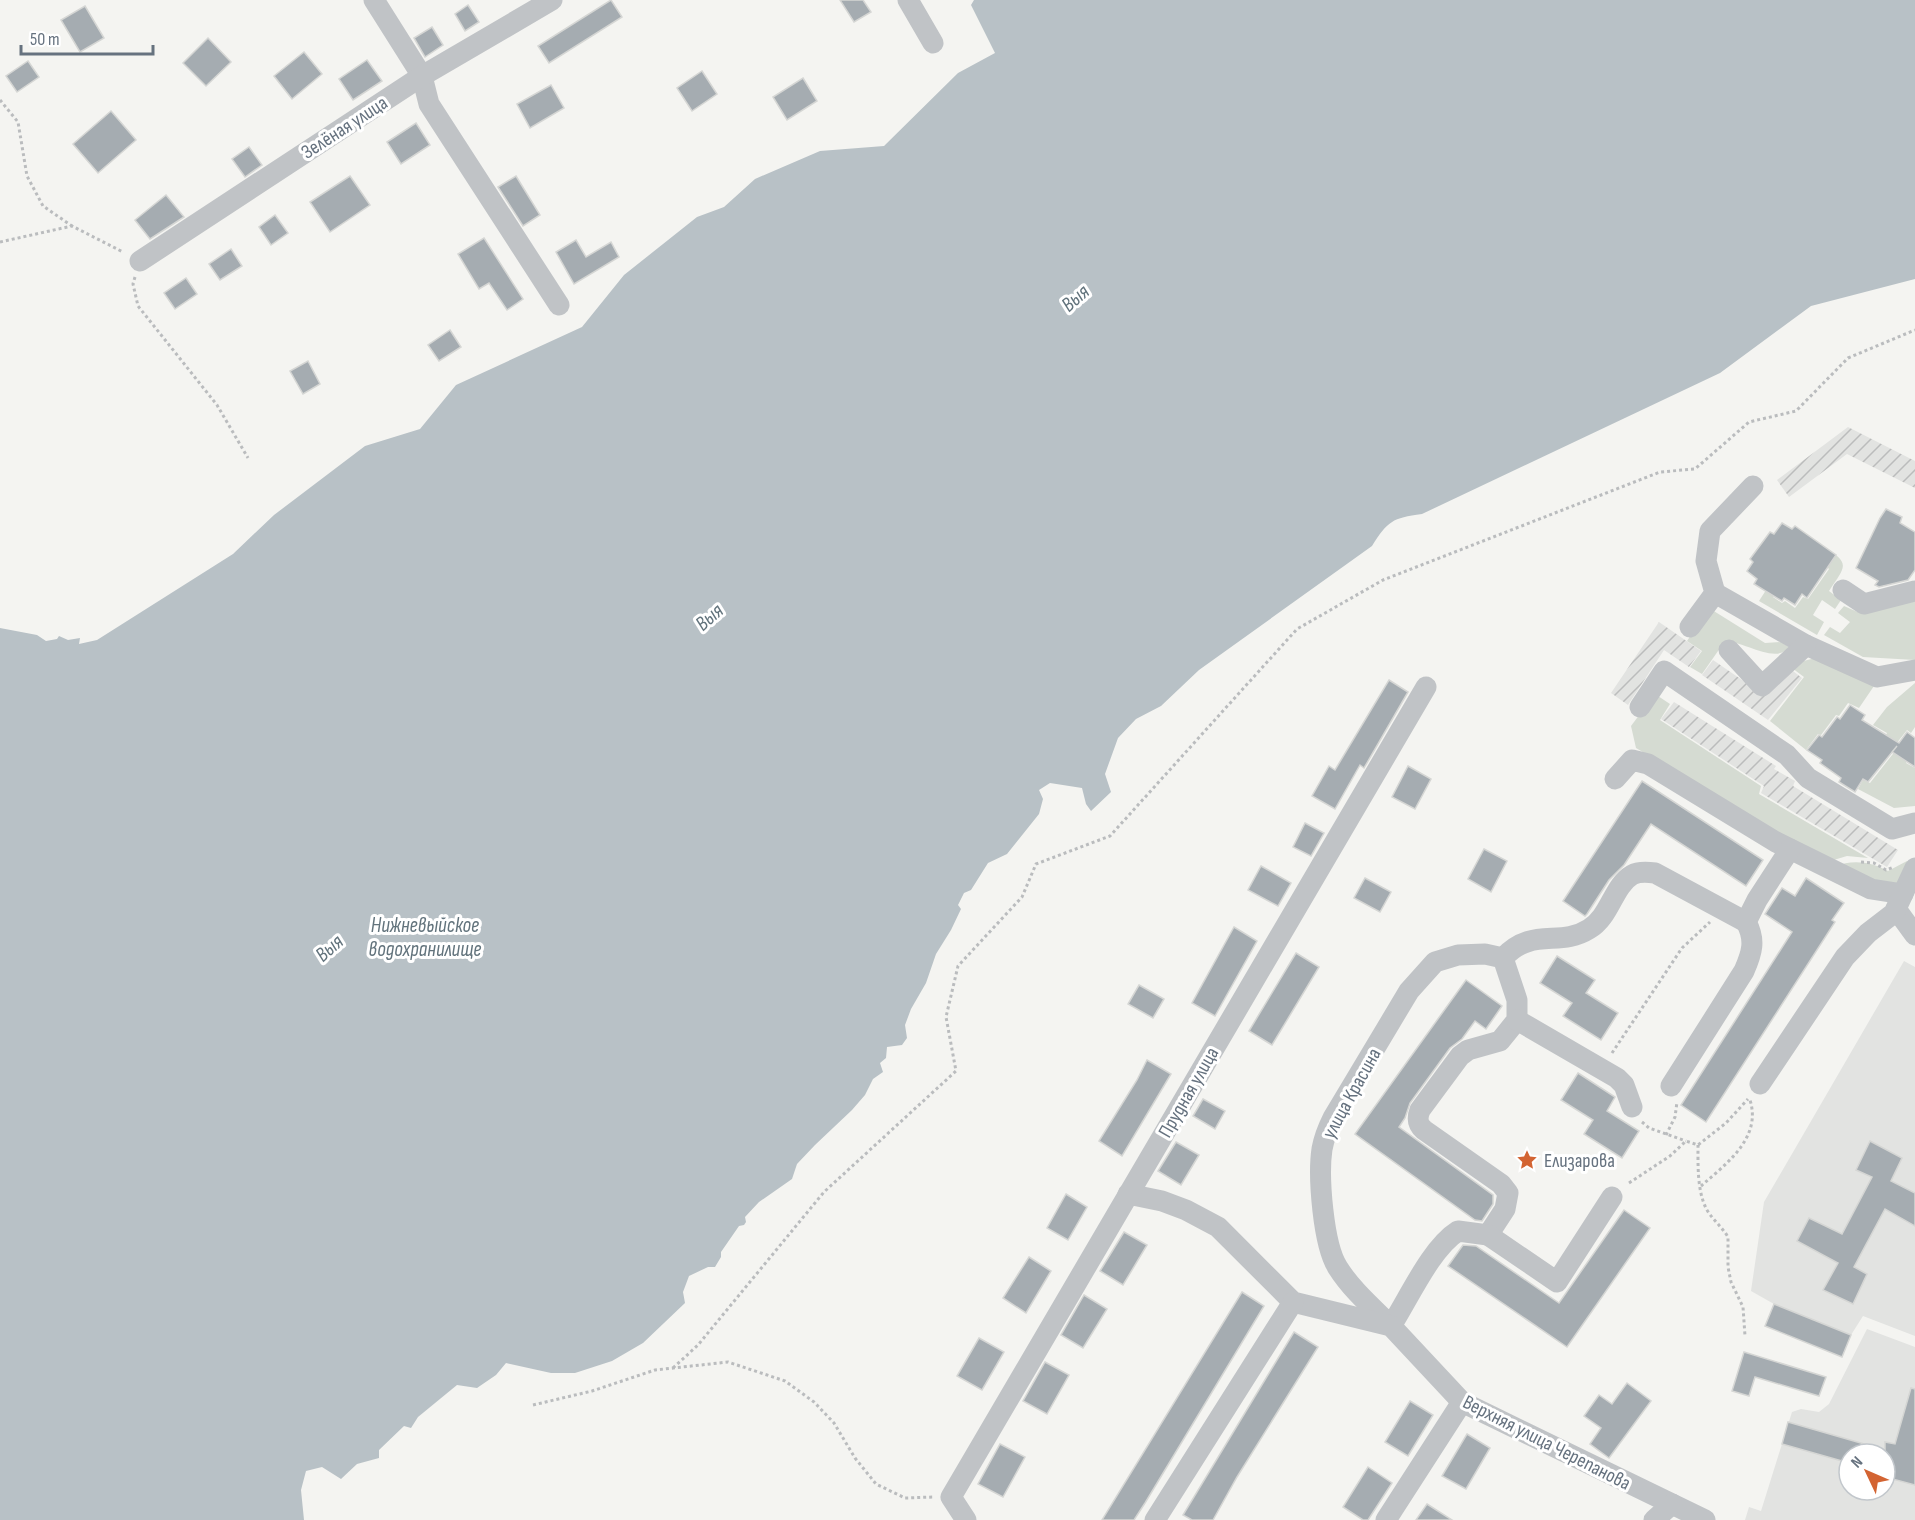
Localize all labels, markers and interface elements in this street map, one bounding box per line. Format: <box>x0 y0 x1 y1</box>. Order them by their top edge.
scale bar <box>21 18 153 56</box>
text: 50 m <box>30 29 60 50</box>
street label: Зелёная улица <box>297 91 392 165</box>
water label: Выя <box>1056 279 1094 317</box>
water label: Выя <box>690 598 728 636</box>
water label: Нижневыйское водохранилище <box>369 913 481 962</box>
water label: Выя <box>310 929 348 967</box>
street label: Прудная улица <box>1153 1043 1224 1142</box>
street label: улица Красина <box>1317 1044 1387 1143</box>
place icon: Елизарова <box>1515 1148 1539 1172</box>
place label: Елизарова <box>1544 1149 1615 1173</box>
street label: Верхняя улица Черепанова <box>1459 1390 1634 1496</box>
north arrow <box>1837 1442 1897 1502</box>
text: N <box>1847 1453 1867 1472</box>

